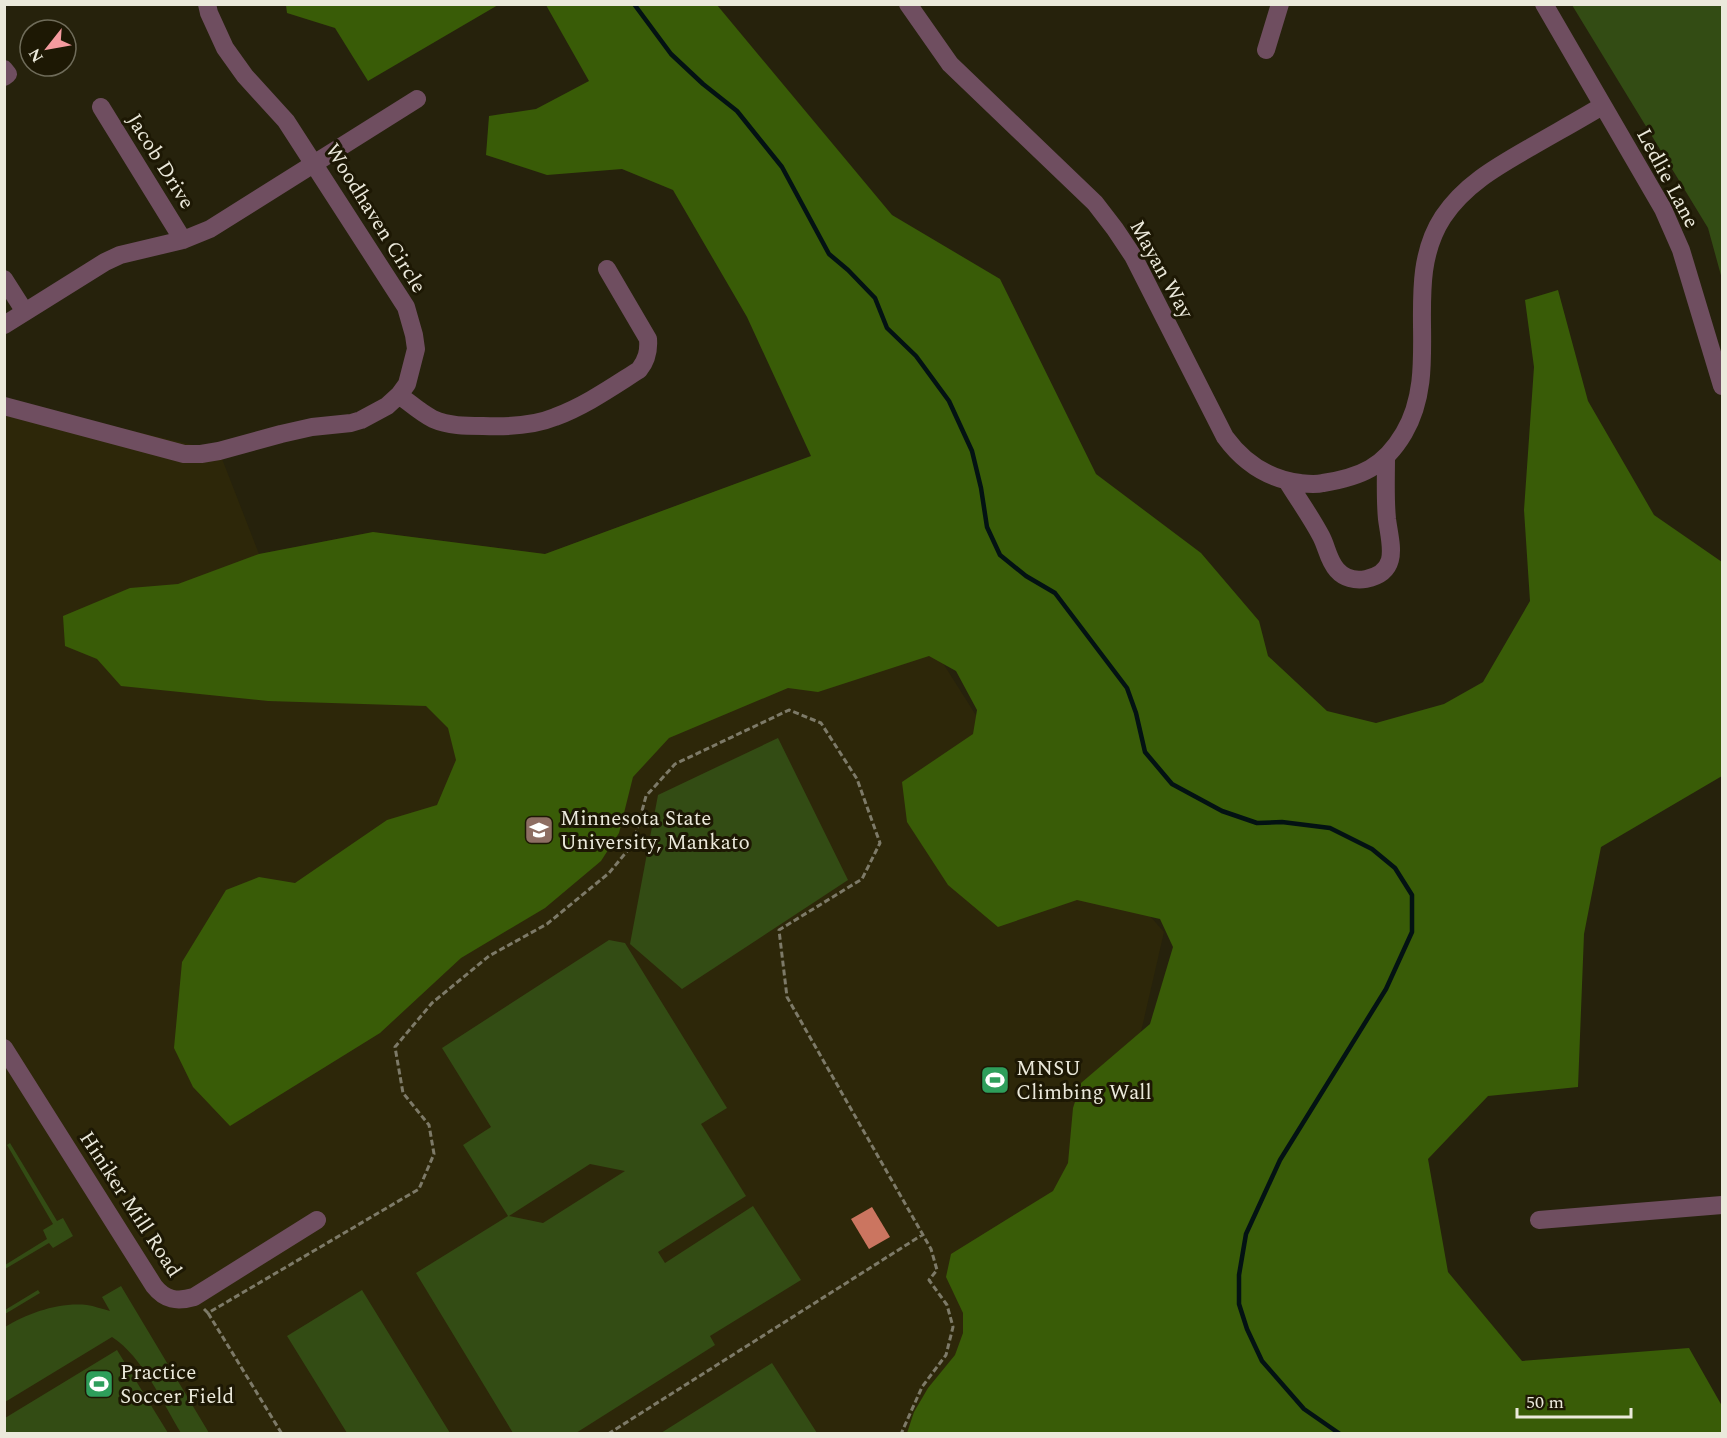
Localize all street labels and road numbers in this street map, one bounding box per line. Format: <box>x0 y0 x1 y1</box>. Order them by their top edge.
street label: Jacob Drive <box>118 107 202 216</box>
street label: Ledlie Lane <box>1627 123 1707 234</box>
street label: Woodhaven Circle <box>316 137 434 300</box>
street label: Mayan Way <box>1121 214 1202 326</box>
street label: Hiniker Mill Road <box>71 1125 190 1284</box>

